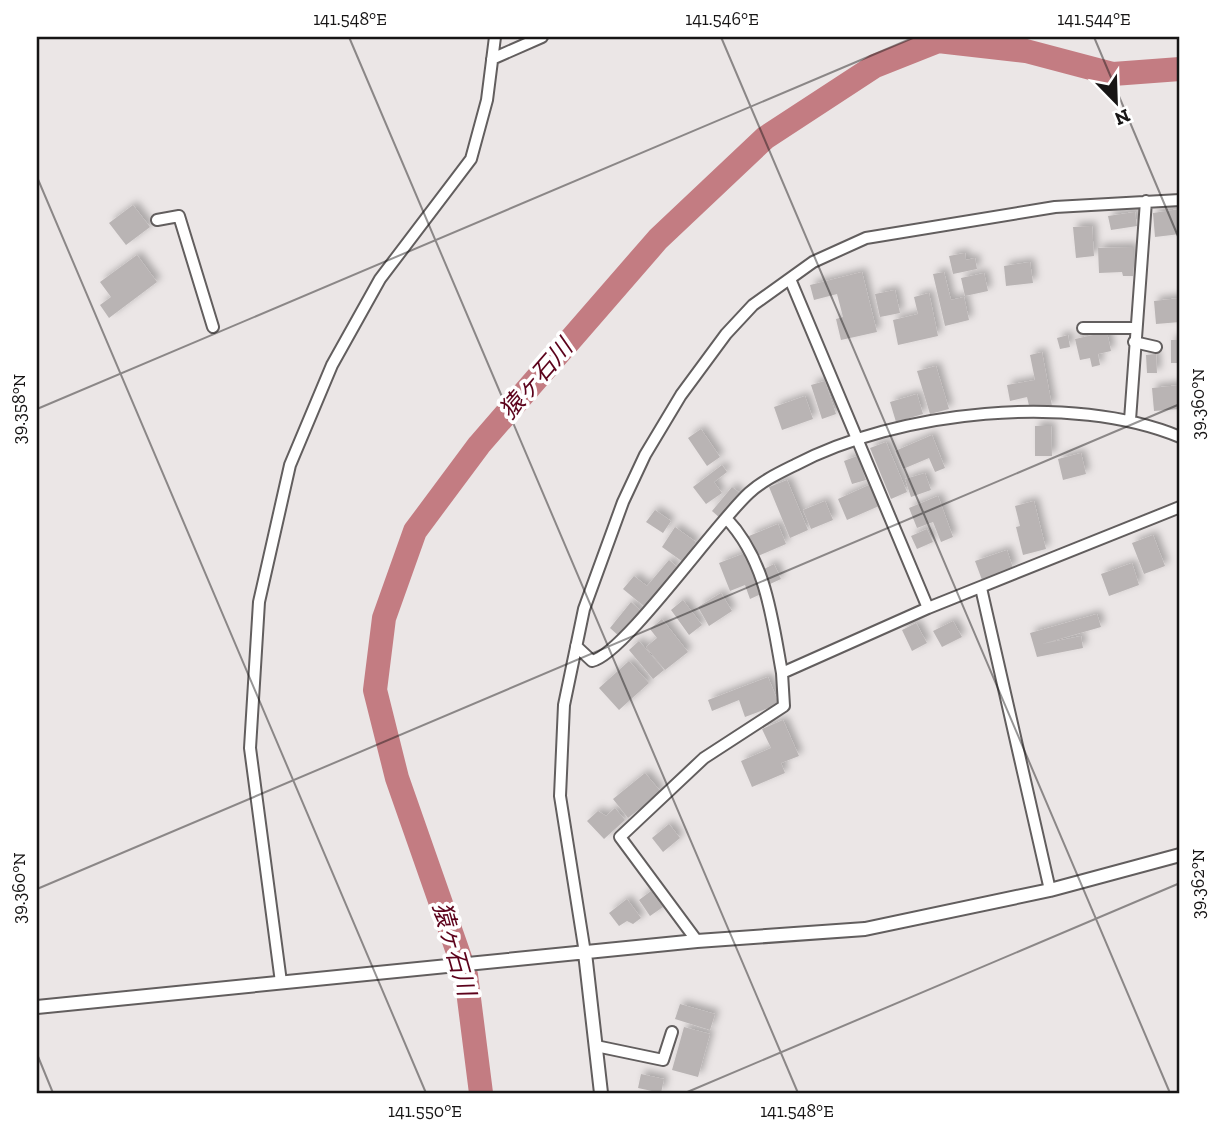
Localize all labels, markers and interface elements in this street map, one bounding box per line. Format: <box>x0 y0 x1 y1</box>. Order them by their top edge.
text: 141.548°E <box>313 8 387 30</box>
text: 141.546°E <box>685 8 759 30</box>
text: 141.544°E <box>1057 8 1131 30</box>
north arrow <box>1080 66 1150 136</box>
text: N <box>1111 104 1134 131</box>
water label: 猿ヶ石川 <box>493 331 580 424</box>
text: 39.360°N <box>1187 368 1209 440</box>
text: 39.358°N <box>8 374 30 444</box>
text: 39.362°N <box>1187 849 1209 919</box>
text: 39.360°N <box>8 852 30 924</box>
water label: 猿ヶ石川 <box>427 899 482 1002</box>
text: 141.550°E <box>388 1100 462 1122</box>
text: 141.548°E <box>760 1100 834 1122</box>

